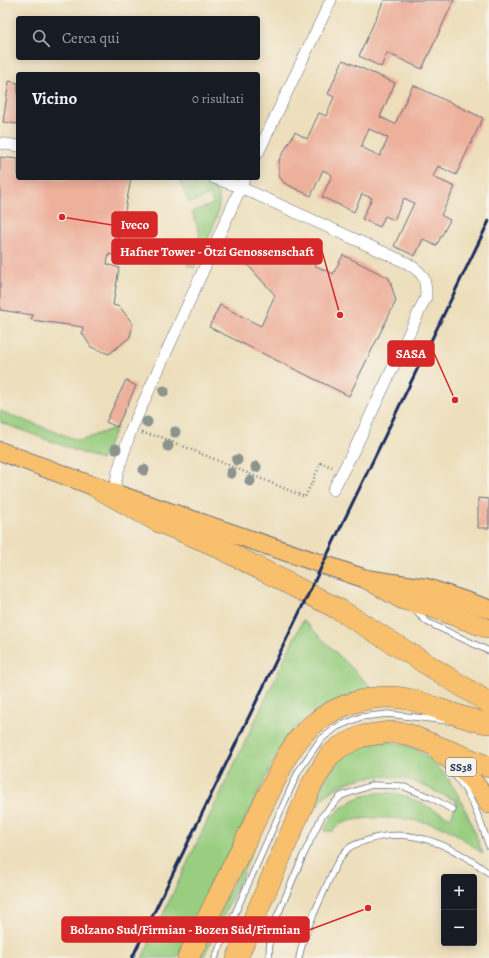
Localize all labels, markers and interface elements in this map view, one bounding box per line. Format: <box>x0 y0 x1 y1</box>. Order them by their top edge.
search box <box>16 16 260 60</box>
icon: search <box>30 27 52 49</box>
text: Cerca qui <box>62 28 120 48</box>
text: Vicino <box>32 87 77 110</box>
text: 0 risultati <box>192 90 244 107</box>
callout: Iveco <box>112 212 157 237</box>
text: Iveco <box>121 216 150 233</box>
callout: Hafner Tower - Ötzi Genossenschaft <box>112 239 322 264</box>
text: Hafner Tower - Ötzi Genossenschaft <box>120 243 315 260</box>
callout: SASA <box>388 341 434 366</box>
text: SASA <box>396 345 427 362</box>
road number: SS38 <box>446 758 476 776</box>
map controls <box>441 874 477 946</box>
button: + <box>441 874 477 910</box>
button: − <box>441 910 477 946</box>
callout: Bolzano Sud/Firmian - Bozen Süd/Firmian <box>62 917 309 942</box>
text: Bolzano Sud/Firmian - Bozen Süd/Firmian <box>70 921 301 938</box>

